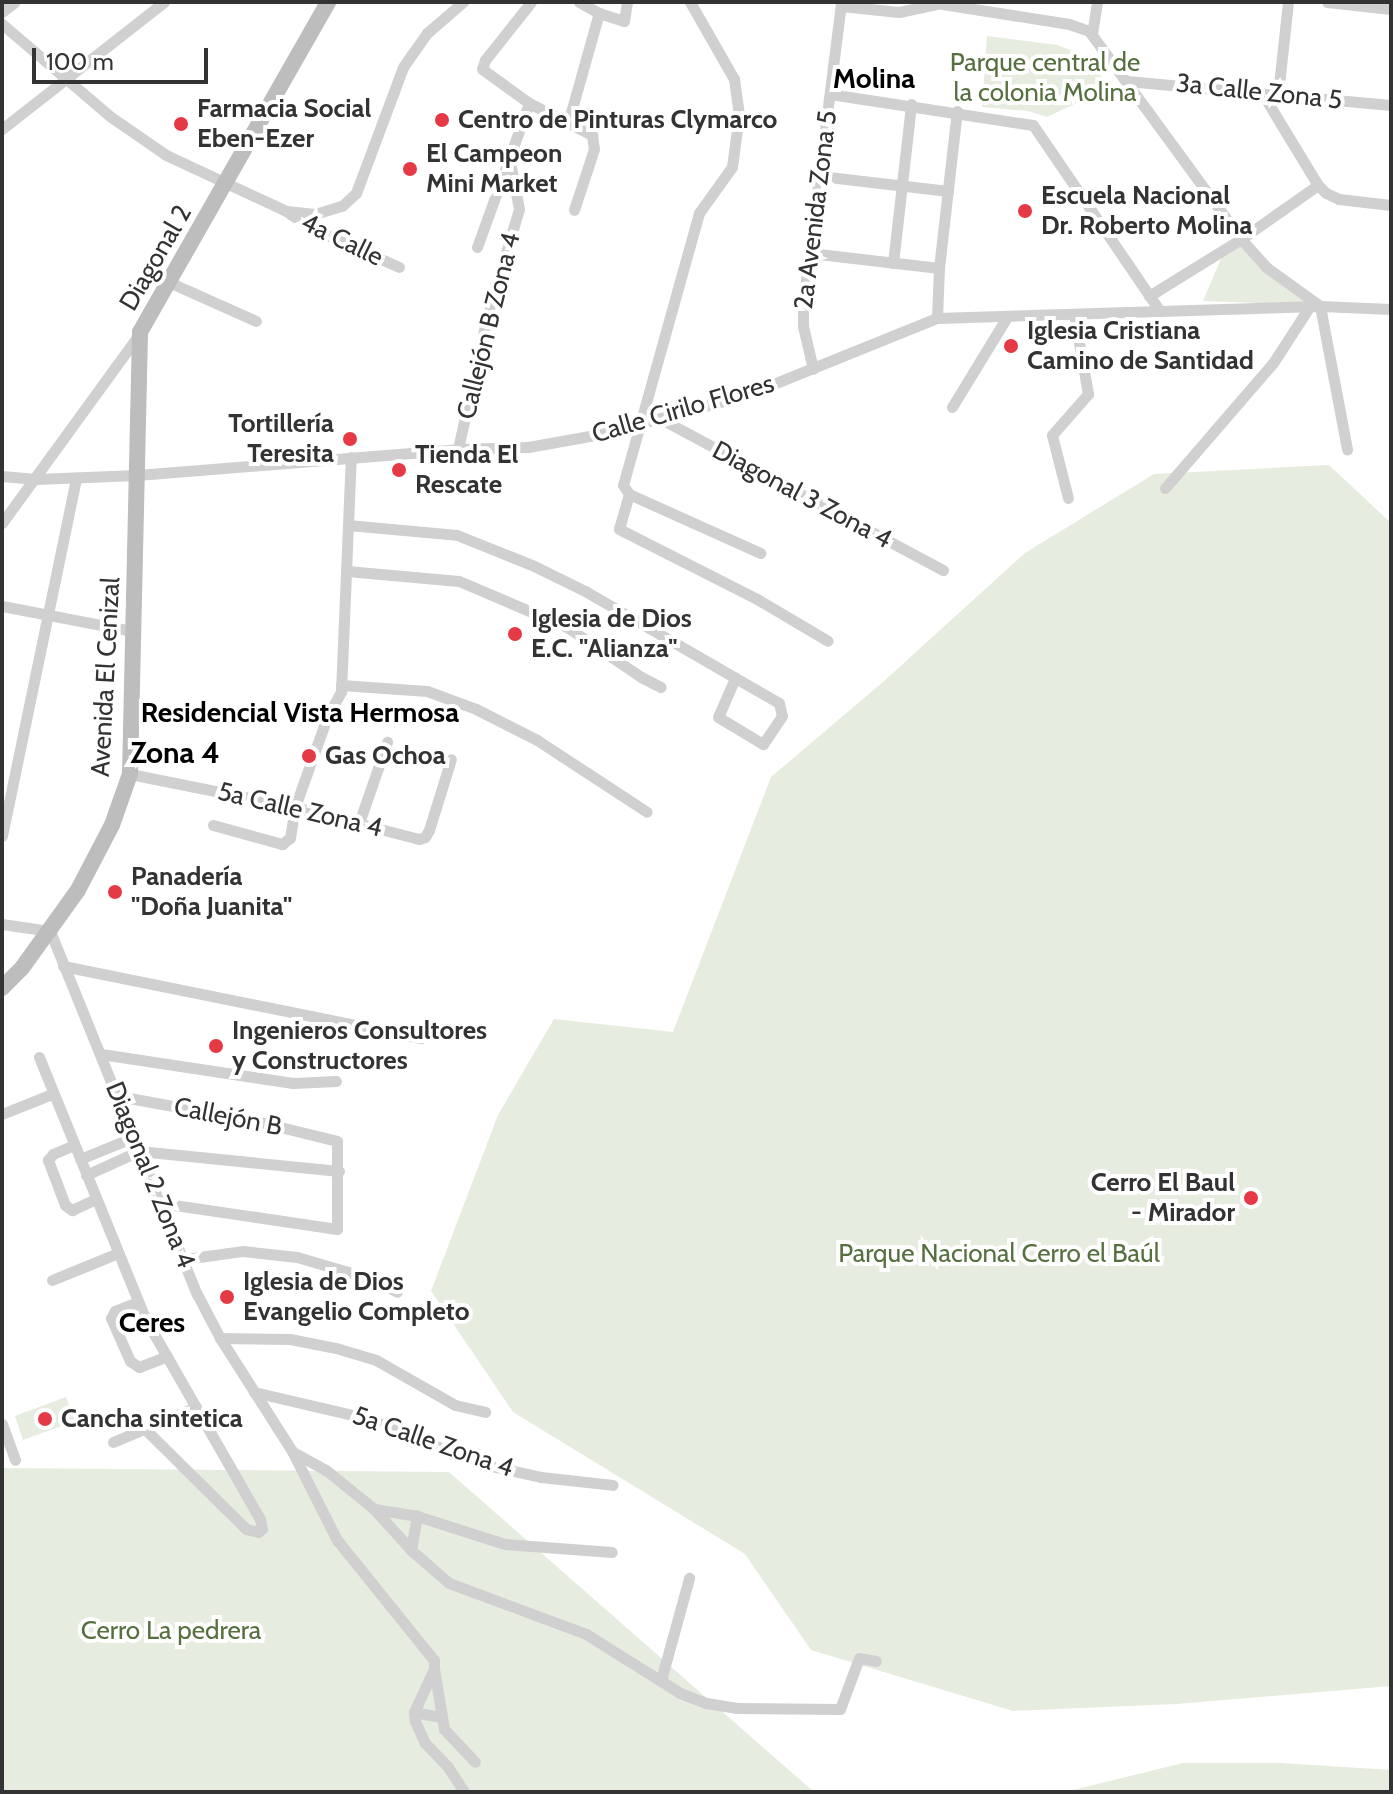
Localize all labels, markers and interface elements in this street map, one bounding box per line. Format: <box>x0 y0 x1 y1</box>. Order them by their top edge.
scale bar <box>36 32 212 82</box>
text: 100 m <box>46 47 114 76</box>
park label: Parque central de la colonia Molina <box>950 47 1140 108</box>
district label: Molina <box>833 61 915 95</box>
street label: 3a Calle Zona 5 <box>1174 68 1344 116</box>
place label: Farmacia Social Eben-Ezer <box>197 93 371 154</box>
place label: Centro de Pinturas Clymarco <box>458 104 777 136</box>
street label: 2a Avenida Zona 5 <box>788 109 844 311</box>
marker: Centro de Pinturas Clymarco <box>433 111 451 129</box>
marker: Farmacia Social Eben-Ezer <box>172 115 190 133</box>
place label: El Campeon Mini Market <box>426 138 562 200</box>
marker: El Campeon Mini Market <box>401 160 419 178</box>
place label: Escuela Nacional Dr. Roberto Molina <box>1041 180 1253 242</box>
street label: Diagonal 2 <box>113 200 199 316</box>
marker: Escuela Nacional Dr. Roberto Molina <box>1016 202 1034 220</box>
street label: 4a Calle <box>296 207 388 273</box>
street label: Callejón B Zona 4 <box>451 229 527 423</box>
place label: Iglesia Cristiana Camino de Santidad <box>1027 315 1254 376</box>
marker: Iglesia Cristiana Camino de Santidad <box>1002 337 1020 355</box>
street label: Calle Cirilo Flores <box>588 368 778 450</box>
place label: Tortillería Teresita <box>228 408 334 470</box>
marker: Tortillería Teresita <box>341 430 359 448</box>
street label: Diagonal 3 Zona 4 <box>707 435 897 555</box>
place label: Tienda El Rescate <box>415 439 518 500</box>
marker: Tienda El Rescate <box>390 461 408 479</box>
street label: Avenida El Cenizal <box>85 576 127 778</box>
place label: Iglesia de Dios E.C. "Alianza" <box>531 603 692 664</box>
marker: Iglesia de Dios E.C. "Alianza" <box>506 625 524 643</box>
district label: Residencial Vista Hermosa <box>141 695 459 729</box>
district label: Zona 4 <box>130 735 220 771</box>
place label: Gas Ochoa <box>325 740 446 772</box>
marker: Gas Ochoa <box>300 747 318 765</box>
street label: 5a Calle Zona 4 <box>215 776 385 844</box>
place label: Panadería "Doña Juanita" <box>131 861 292 922</box>
marker: Panadería "Doña Juanita" <box>106 883 124 901</box>
place label: Ingenieros Consultores y Constructores <box>232 1015 487 1076</box>
marker: Ingenieros Consultores y Constructores <box>207 1037 225 1055</box>
street label: Diagonal 2 Zona 4 <box>98 1077 202 1273</box>
street label: Callejón B <box>171 1091 285 1143</box>
place label: Cerro El Baul - Mirador <box>1091 1167 1235 1228</box>
marker: Cerro El Baul - Mirador <box>1242 1189 1260 1207</box>
park label: Parque Nacional Cerro el Baúl <box>838 1238 1160 1270</box>
place label: Iglesia de Dios Evangelio Completo <box>243 1266 470 1328</box>
marker: Iglesia de Dios Evangelio Completo <box>218 1288 236 1306</box>
district label: Ceres <box>119 1305 185 1339</box>
street label: 5a Calle Zona 4 <box>349 1400 517 1484</box>
place label: Cancha sintetica <box>61 1403 243 1435</box>
marker: Cancha sintetica <box>36 1410 54 1428</box>
park label: Cerro La pedrera <box>81 1615 261 1647</box>

